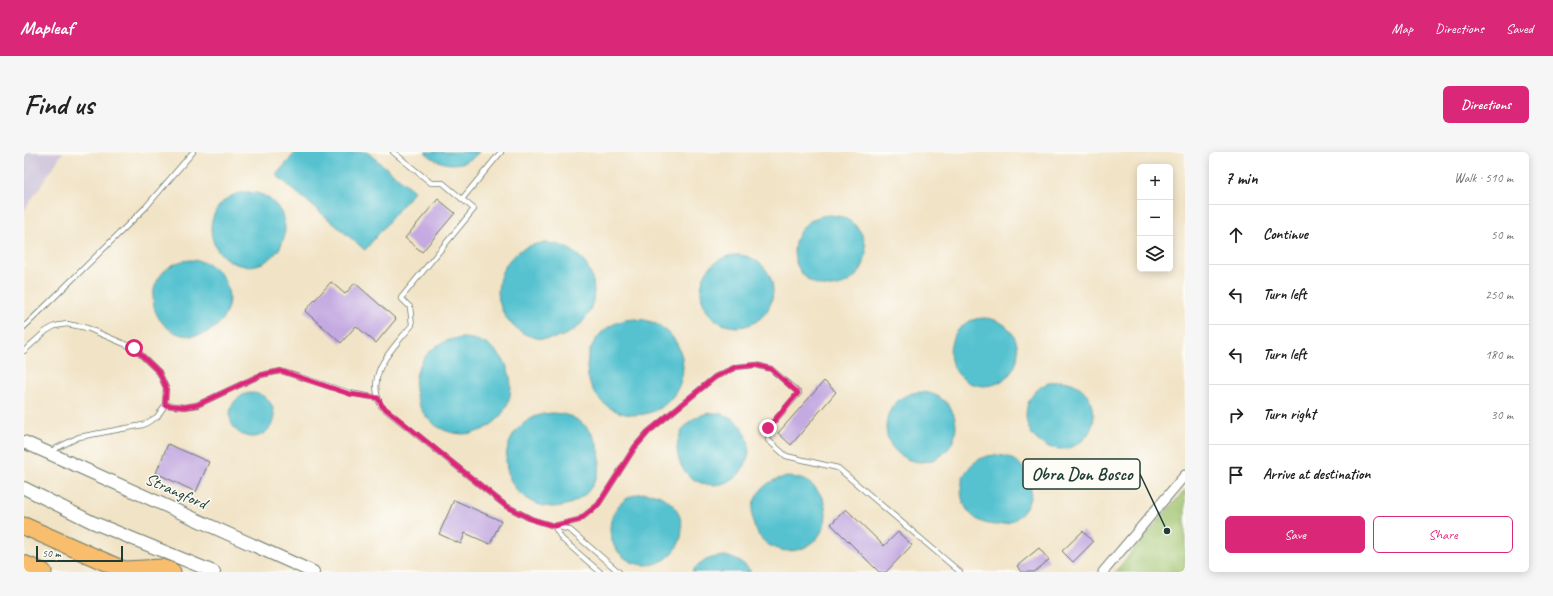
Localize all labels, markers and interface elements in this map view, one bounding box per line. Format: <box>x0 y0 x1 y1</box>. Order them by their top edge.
text: Mapleaf <box>20 16 73 40</box>
text: Map <box>1392 20 1413 37</box>
text: Directions <box>1435 20 1484 37</box>
text: Saved <box>1506 20 1533 37</box>
button: Directions <box>1443 86 1529 123</box>
text: Find us <box>24 87 94 122</box>
map controls <box>1137 164 1173 272</box>
button: + <box>1137 164 1173 200</box>
text: 7 min <box>1225 168 1258 189</box>
text: Walk · 510 m <box>1454 170 1513 186</box>
button: − <box>1137 200 1173 236</box>
icon: ahead <box>1225 224 1247 246</box>
text: Continue <box>1263 225 1308 244</box>
text: 50 m <box>1491 227 1513 243</box>
button: layers <box>1137 236 1173 272</box>
icon: left <box>1225 284 1247 306</box>
text: Turn left <box>1263 285 1306 304</box>
text: 250 m <box>1485 287 1513 303</box>
route start <box>125 339 143 357</box>
icon: left <box>1225 344 1247 366</box>
text: Turn left <box>1263 345 1306 364</box>
text: 180 m <box>1485 347 1513 363</box>
icon: right <box>1225 404 1247 426</box>
text: Turn right <box>1263 405 1316 424</box>
text: 30 m <box>1491 407 1513 423</box>
route end <box>759 419 777 437</box>
callout: Obra Don Bosco <box>1023 459 1140 489</box>
text: Obra Don Bosco <box>1032 463 1134 485</box>
icon: arrive <box>1225 464 1247 486</box>
text: Arrive at destination <box>1263 465 1370 484</box>
street label: Strangford <box>142 468 212 515</box>
button: Save <box>1225 516 1365 553</box>
button: Share <box>1373 516 1513 553</box>
scale bar <box>36 544 123 563</box>
text: 50 m <box>42 546 61 560</box>

